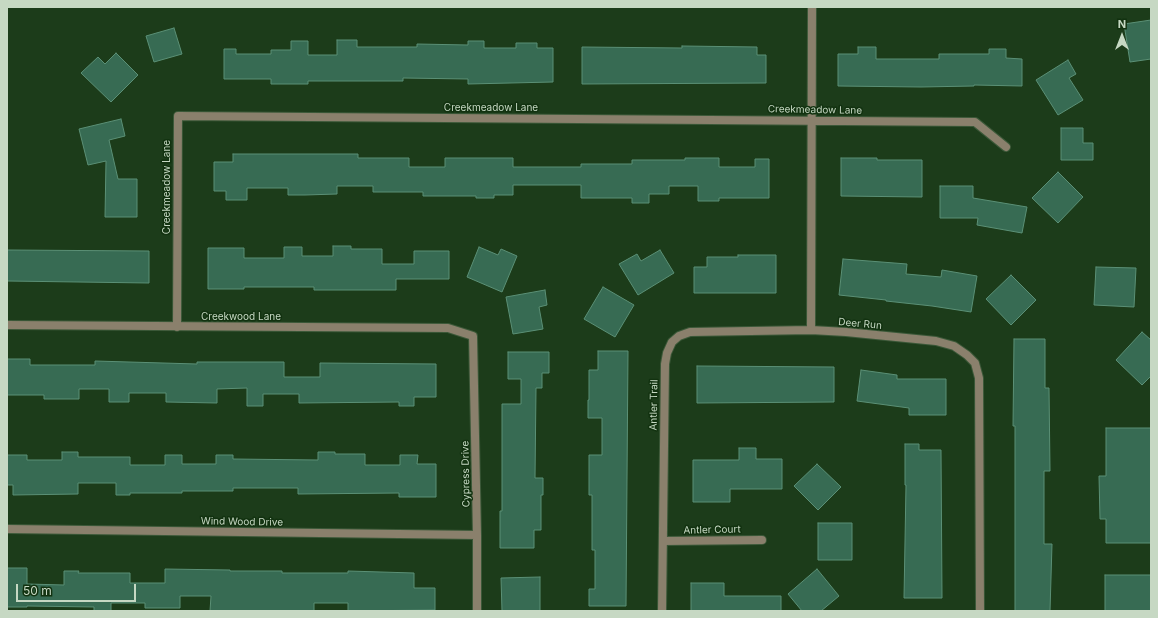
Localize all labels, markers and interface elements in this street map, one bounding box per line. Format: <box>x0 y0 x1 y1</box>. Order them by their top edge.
north arrow <box>1102 16 1142 56</box>
text: N <box>1118 17 1126 31</box>
street label: Creekmeadow Lane <box>444 102 538 114</box>
street label: Creekmeadow Lane <box>768 103 862 117</box>
street label: Creekmeadow Lane <box>161 140 173 234</box>
street label: Creekwood Lane <box>201 311 281 323</box>
street label: Deer Run <box>838 316 882 332</box>
street label: Antler Trail <box>648 379 660 431</box>
street label: Cypress Drive <box>459 441 473 507</box>
street label: Wind Wood Drive <box>201 515 283 529</box>
street label: Antler Court <box>683 524 741 536</box>
scale bar <box>18 576 138 602</box>
text: 50 m <box>23 583 52 598</box>

